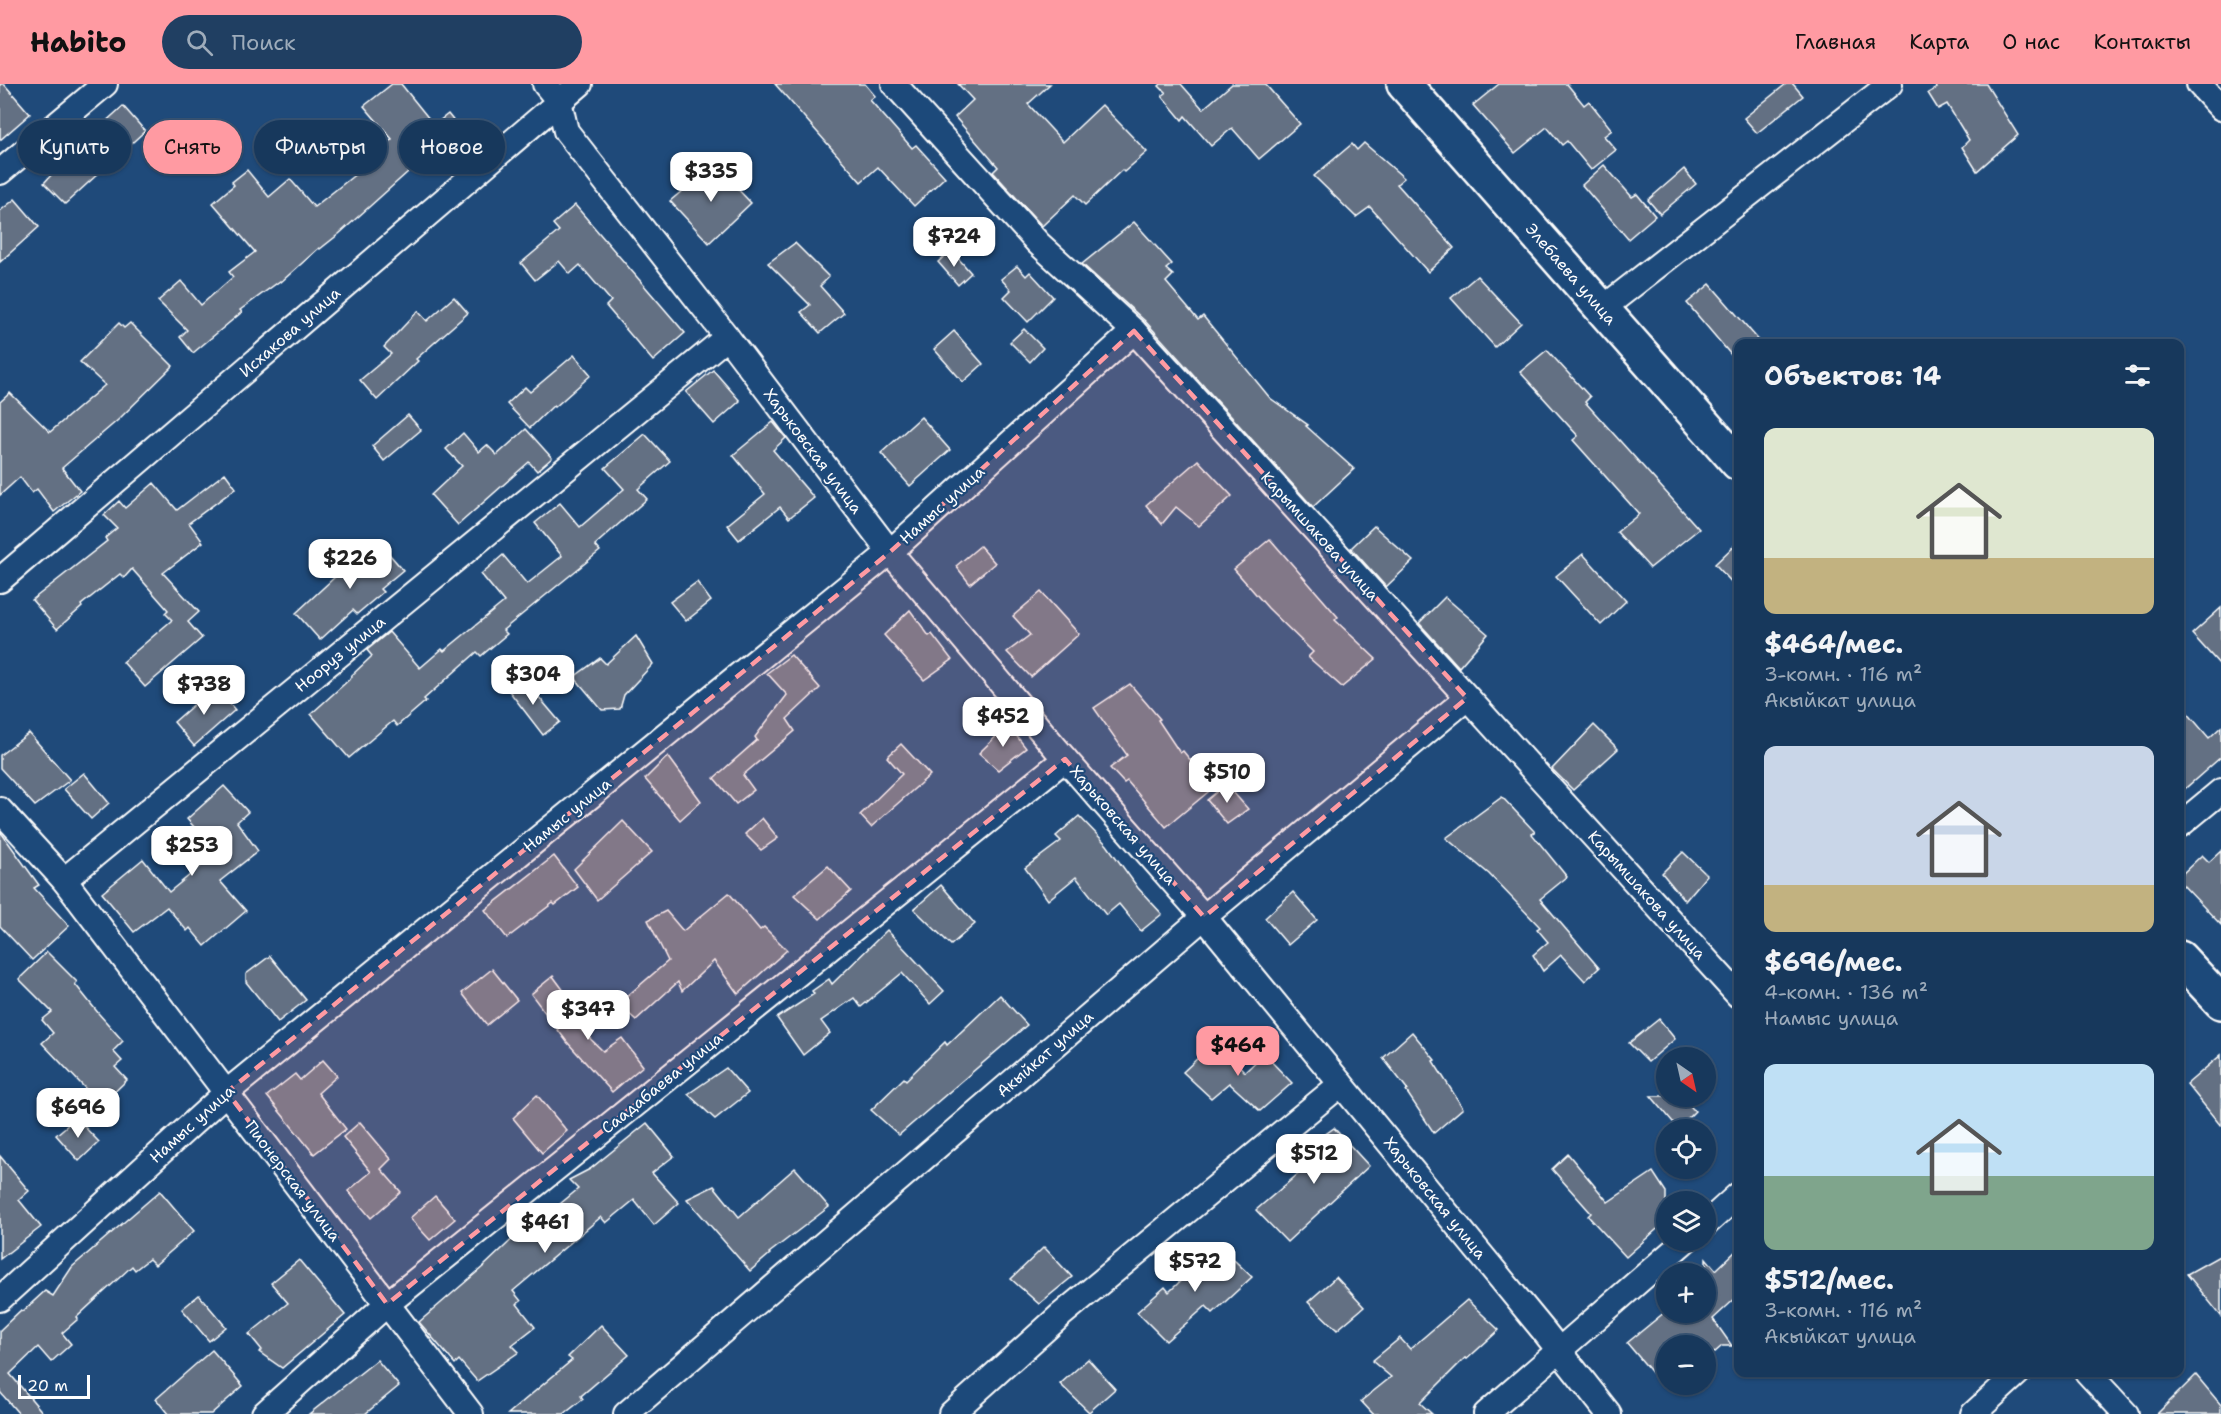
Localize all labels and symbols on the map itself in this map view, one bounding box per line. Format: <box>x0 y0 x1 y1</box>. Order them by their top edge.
pin: $335 <box>675 152 747 203</box>
pin: $724 <box>918 217 990 268</box>
street label: Элебаева улица <box>1521 219 1621 329</box>
street label: Исхакова улица <box>235 282 345 382</box>
street label: Харьковская улица <box>759 384 867 518</box>
street label: Намыс улица <box>895 461 989 549</box>
street label: Карымшакова улица <box>1256 467 1384 605</box>
pin: $226 <box>314 539 386 590</box>
street label: Нооруз улица <box>290 611 390 697</box>
pin: $304 <box>497 655 569 706</box>
pin: $738 <box>168 665 240 716</box>
pin: $452 <box>967 697 1039 748</box>
pin: $510 <box>1191 753 1263 804</box>
street label: Харьковская улица <box>1065 761 1181 889</box>
street label: Намыс улица <box>519 773 615 857</box>
pin: $253 <box>156 826 228 877</box>
street label: Карымшакова улица <box>1583 826 1711 964</box>
pin: $347 <box>552 990 624 1041</box>
street label: Акыйкат улица <box>992 1006 1098 1102</box>
pin: $464 <box>1202 1026 1274 1077</box>
street label: Саадабаева улица <box>597 1028 727 1138</box>
north arrow <box>1656 1047 1716 1107</box>
street label: Намыс улица <box>145 1080 239 1168</box>
pin: $696 <box>42 1088 114 1139</box>
street label: Пионерская улица <box>241 1116 345 1246</box>
street label: Харьковская улица <box>1379 1132 1491 1264</box>
pin: $512 <box>1278 1134 1350 1185</box>
pin: $461 <box>509 1203 581 1254</box>
pin: $572 <box>1159 1242 1231 1293</box>
scale bar <box>18 1372 90 1400</box>

